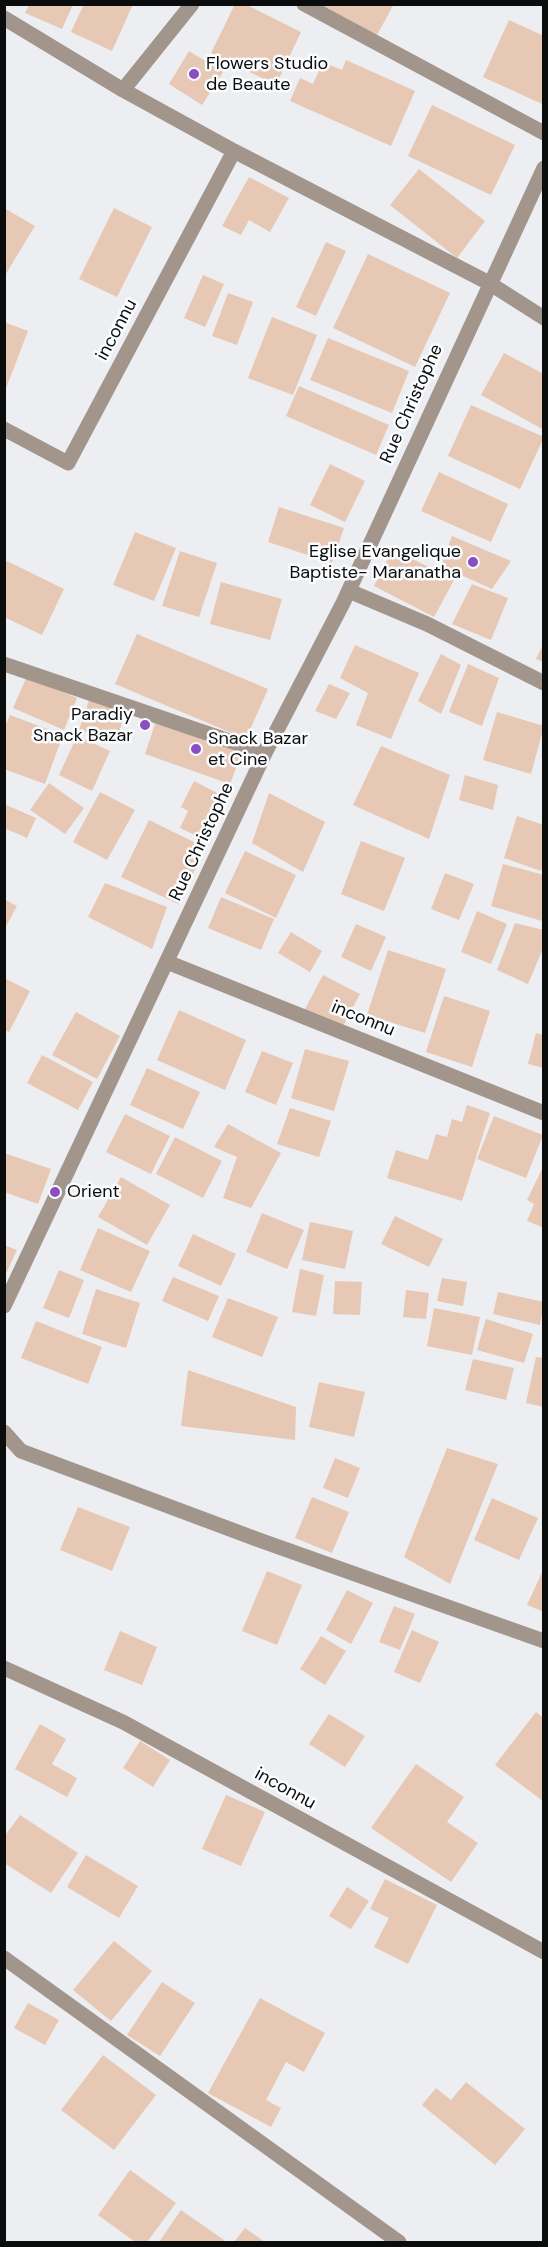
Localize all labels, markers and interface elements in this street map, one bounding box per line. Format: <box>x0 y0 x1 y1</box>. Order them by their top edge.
place label: Flowers Studio de Beaute <box>206 53 328 96</box>
marker: Flowers Studio de Beaute <box>187 67 201 81</box>
street label: inconnu <box>92 296 142 364</box>
street label: Rue Christophe <box>376 341 448 467</box>
place label: Eglise Evangelique Baptiste- Maranatha <box>289 541 461 584</box>
marker: Eglise Evangelique Baptiste- Maranatha <box>466 555 480 569</box>
place label: Paradiy Snack Bazar <box>33 704 133 746</box>
marker: Paradiy Snack Bazar <box>138 718 152 732</box>
place label: Snack Bazar et Cine <box>208 728 308 771</box>
marker: Snack Bazar et Cine <box>189 742 203 756</box>
street label: Rue Christophe <box>165 779 239 905</box>
street label: inconnu <box>328 997 398 1041</box>
place label: Orient <box>67 1181 120 1203</box>
marker: Orient <box>48 1185 62 1199</box>
street label: inconnu <box>251 1763 319 1815</box>

